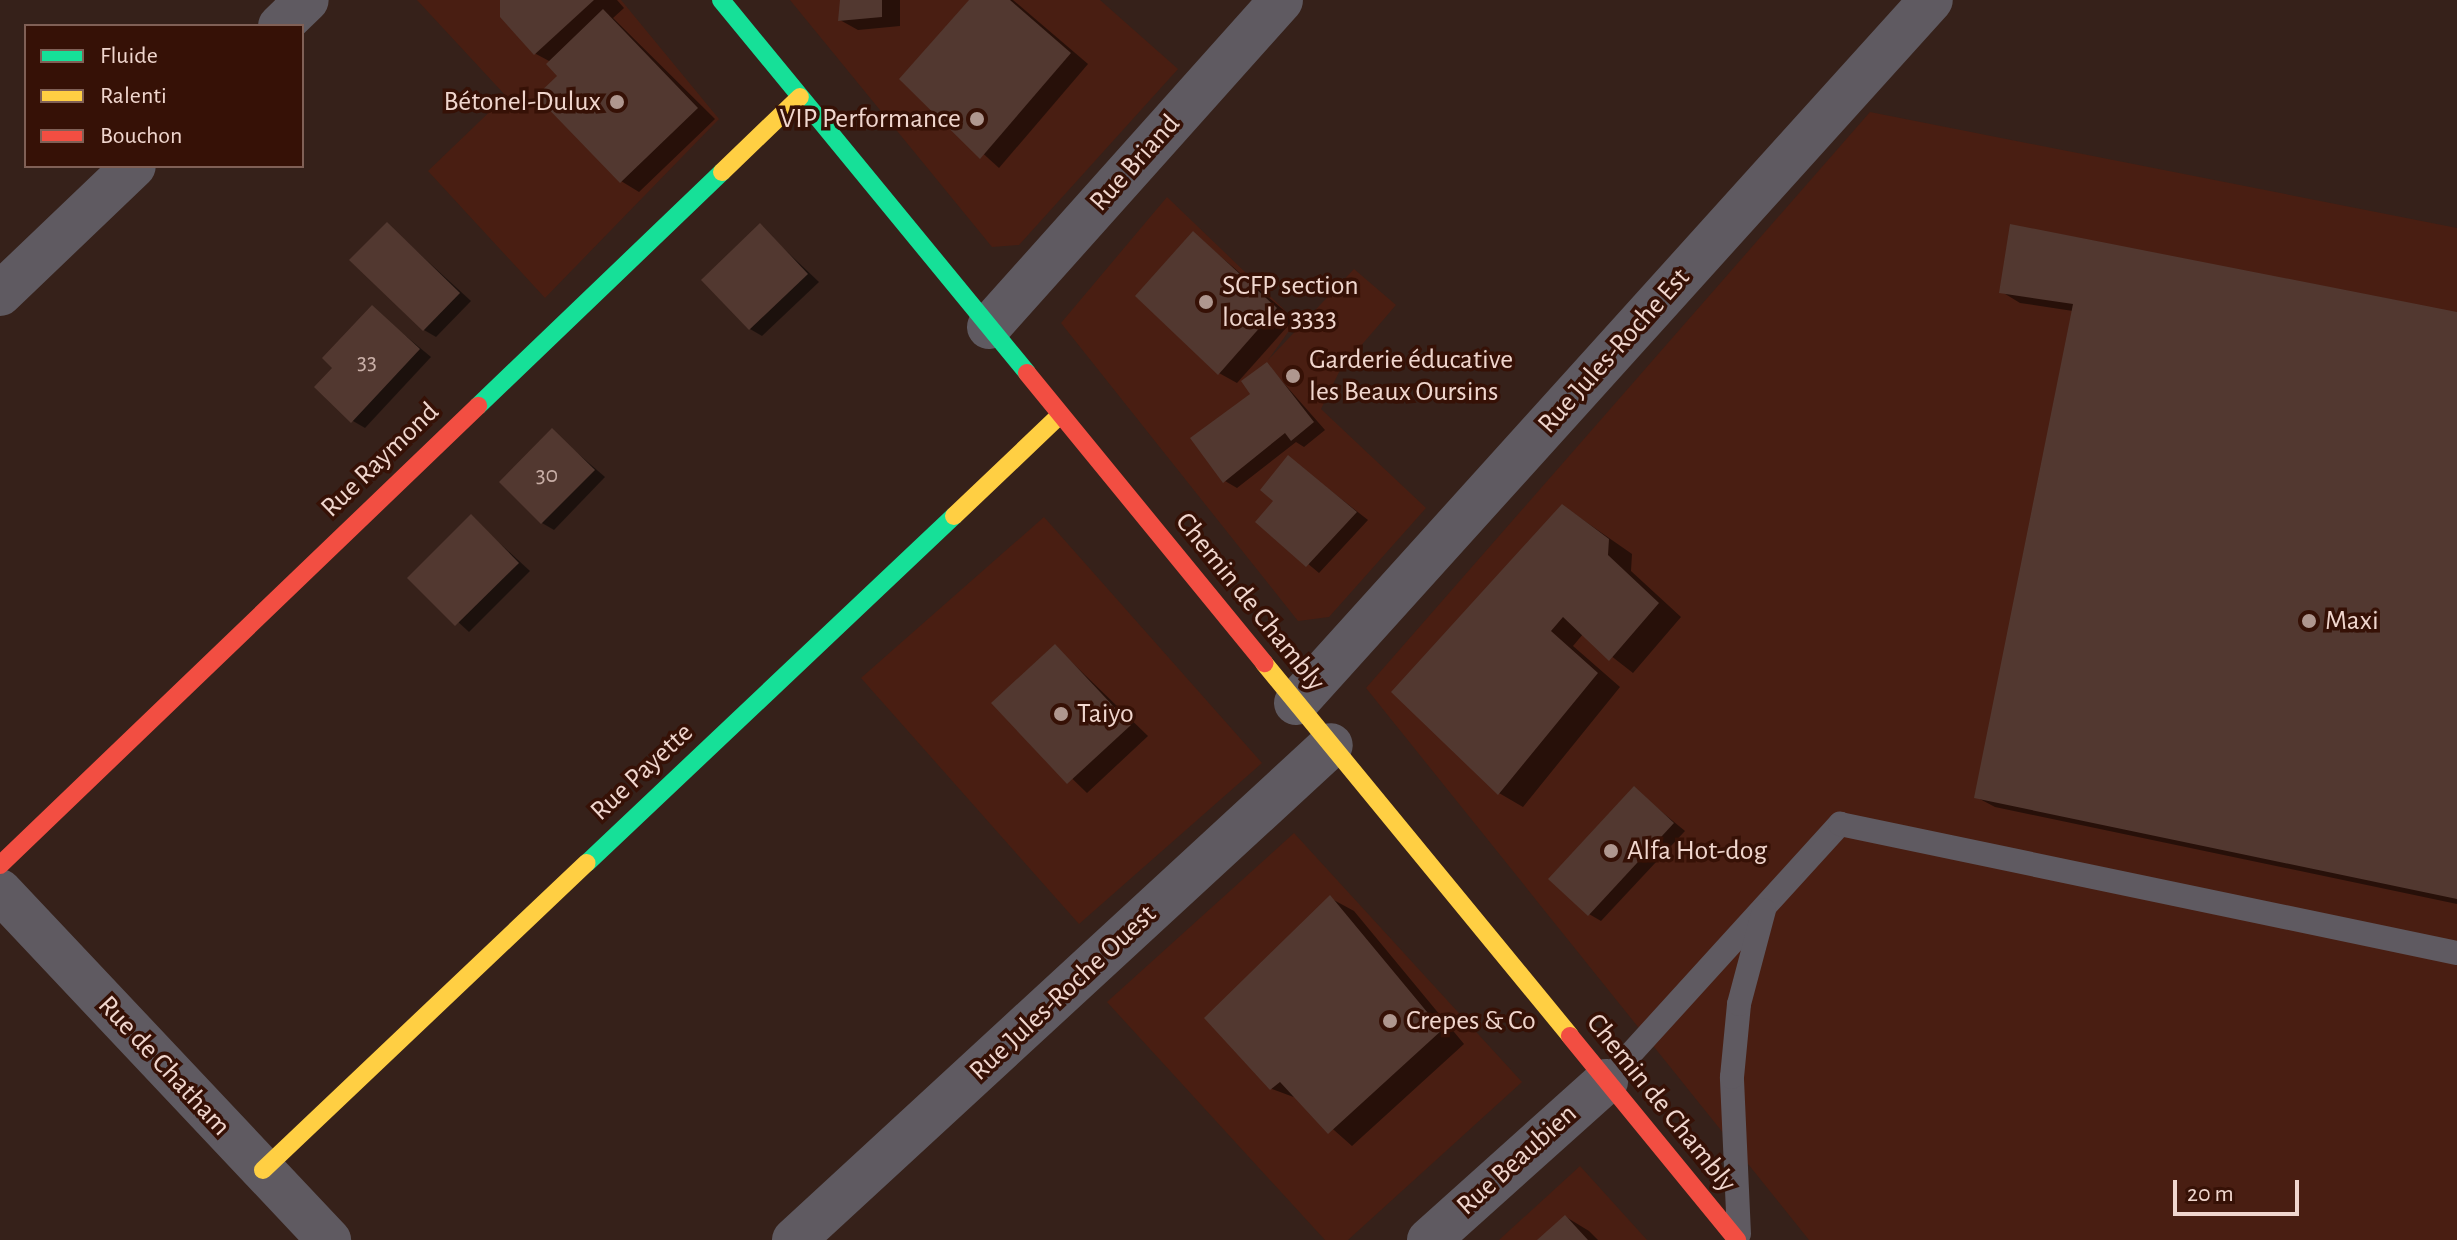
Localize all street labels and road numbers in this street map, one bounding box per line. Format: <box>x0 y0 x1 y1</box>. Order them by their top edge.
street label: Rue Briand <box>1083 108 1187 218</box>
street label: Rue Jules-Roche Est <box>1531 261 1697 441</box>
street label: Rue Raymond <box>314 395 446 525</box>
street label: Chemin de Chambly <box>1168 506 1332 698</box>
street label: Rue Payette <box>584 716 700 828</box>
street label: Rue Jules-Roche Ouest <box>963 898 1163 1088</box>
street label: Rue de Chatham <box>91 989 237 1143</box>
street label: Chemin de Chambly <box>1579 1007 1743 1199</box>
street label: Rue Beaubien <box>1450 1097 1584 1223</box>

